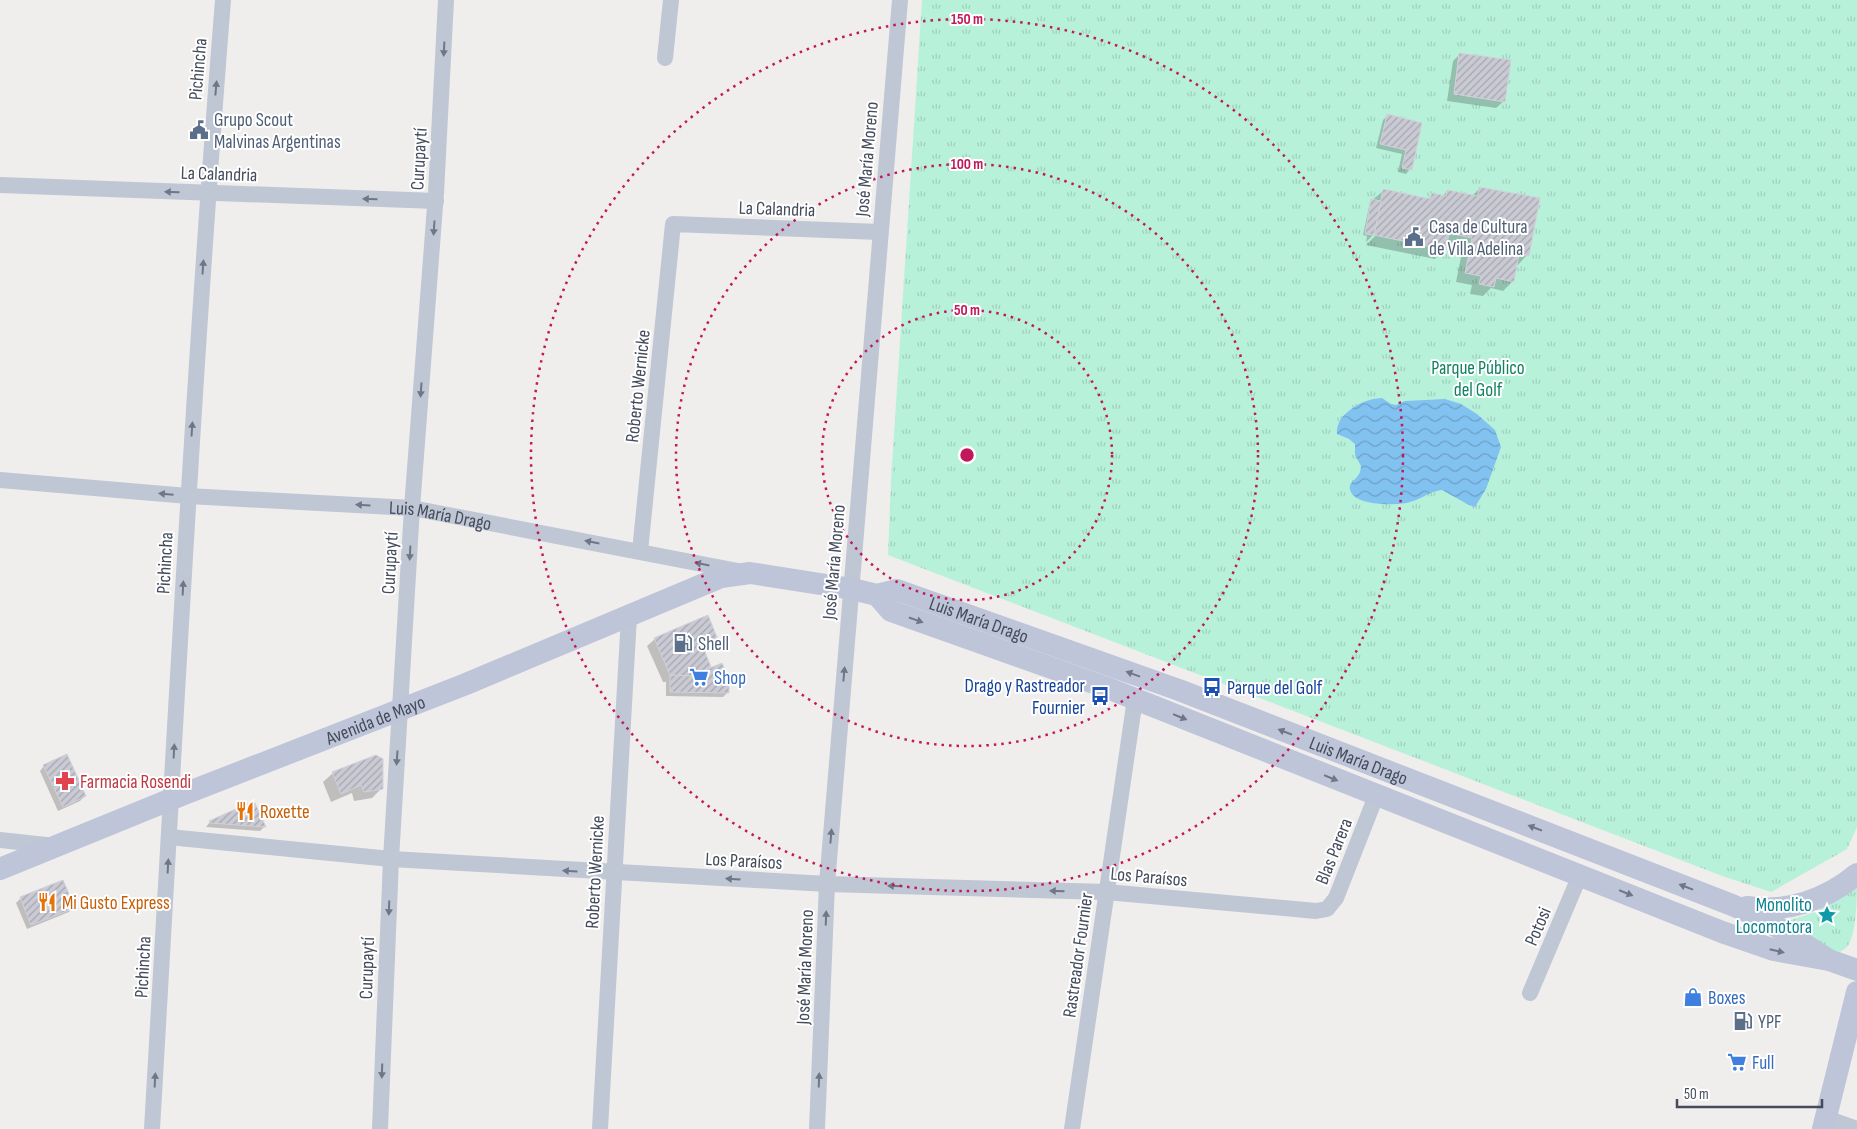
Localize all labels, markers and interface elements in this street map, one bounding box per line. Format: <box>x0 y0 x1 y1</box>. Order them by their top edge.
text: 150 m <box>951 10 983 29</box>
street label: Pichincha <box>184 37 213 101</box>
one-way arrow <box>439 41 447 57</box>
one-way arrow <box>212 79 220 95</box>
street label: José María Moreno <box>851 101 884 218</box>
place label: Grupo Scout Malvinas Argentinas <box>214 109 341 154</box>
public building icon: Grupo Scout Malvinas Argentinas <box>188 119 210 141</box>
street label: Curupaytí <box>406 127 433 191</box>
text: 100 m <box>951 155 983 174</box>
street label: La Calandria <box>180 162 258 187</box>
one-way arrow <box>164 187 180 195</box>
one-way arrow <box>361 194 377 202</box>
street label: La Calandria <box>738 197 816 222</box>
place label: Casa de Cultura de Villa Adelina <box>1429 216 1528 261</box>
one-way arrow <box>429 221 437 237</box>
public building icon: Casa de Cultura de Villa Adelina <box>1403 226 1425 248</box>
one-way arrow <box>199 259 207 275</box>
text: 50 m <box>954 301 980 320</box>
street label: Roberto Wernicke <box>621 329 656 444</box>
park label: Parque Público del Golf <box>1431 357 1525 402</box>
one-way arrow <box>417 383 425 399</box>
one-way arrow <box>189 421 197 437</box>
centre of rings <box>958 446 976 464</box>
one-way arrow <box>157 489 173 497</box>
street label: Luis María Drago <box>389 497 493 536</box>
one-way arrow <box>354 500 370 508</box>
street label: José María Moreno <box>818 504 851 621</box>
street label: Curupaytí <box>377 531 404 595</box>
street label: Pichincha <box>152 532 179 595</box>
one-way arrow <box>584 538 599 546</box>
one-way arrow <box>405 545 413 561</box>
one-way arrow <box>694 560 709 568</box>
one-way arrow <box>179 580 187 596</box>
street label: Luis María Drago <box>926 592 1031 649</box>
one-way arrow <box>909 617 924 624</box>
fuel station icon: Shell <box>672 632 694 654</box>
place label: Shell <box>698 633 729 656</box>
one-way arrow <box>840 665 848 681</box>
supermarket icon: Shop <box>688 666 710 688</box>
place label: Shop <box>714 667 746 690</box>
one-way arrow <box>1126 670 1141 677</box>
place label: Drago y Rastreador Fournier <box>965 675 1086 720</box>
bus stop icon: Parque del Golf <box>1201 676 1223 698</box>
place label: Parque del Golf <box>1227 677 1323 700</box>
bus stop icon: Drago y Rastreador Fournier <box>1089 685 1111 707</box>
street label: Avenida de Mayo <box>322 691 429 751</box>
one-way arrow <box>1173 713 1187 721</box>
one-way arrow <box>1278 727 1292 735</box>
street label: Luis María Drago <box>1306 732 1411 791</box>
one-way arrow <box>170 742 178 758</box>
one-way arrow <box>392 750 400 766</box>
pharmacy icon: Farmacia Rosendi <box>54 770 76 792</box>
place label: Farmacia Rosendi <box>80 771 191 794</box>
one-way arrow <box>1324 774 1338 782</box>
restaurant icon: Roxette <box>234 800 256 822</box>
place label: Roxette <box>260 801 310 824</box>
street label: Roberto Wernicke <box>581 815 610 929</box>
street label: Blas Parera <box>1311 815 1358 888</box>
one-way arrow <box>1527 824 1542 832</box>
one-way arrow <box>827 827 835 843</box>
street label: Los Paraísos <box>705 848 783 875</box>
one-way arrow <box>164 857 172 873</box>
street label: Los Paraísos <box>1109 863 1188 892</box>
one-way arrow <box>562 866 578 874</box>
one-way arrow <box>724 875 740 883</box>
one-way arrow <box>887 882 903 890</box>
one-way arrow <box>1678 883 1693 891</box>
one-way arrow <box>1049 886 1065 894</box>
one-way arrow <box>1618 890 1633 898</box>
restaurant icon: Mi Gusto Express <box>36 891 58 913</box>
street label: Rastreador Fournier <box>1058 891 1099 1019</box>
place label: Mi Gusto Express <box>62 892 170 915</box>
place label: Monolito Locomotora <box>1736 894 1812 939</box>
one-way arrow <box>384 900 392 916</box>
street label: Potosi <box>1520 904 1557 949</box>
place icon: Monolito Locomotora <box>1816 904 1838 926</box>
street label: José María Moreno <box>792 909 819 1026</box>
one-way arrow <box>822 910 830 926</box>
street label: Pichincha <box>130 936 157 999</box>
street label: Curupaytí <box>355 936 380 1000</box>
one-way arrow <box>1770 947 1786 955</box>
shop icon: Boxes <box>1682 986 1704 1008</box>
place label: Boxes <box>1708 987 1746 1010</box>
fuel station icon: YPF <box>1732 1010 1754 1032</box>
place label: YPF <box>1758 1011 1781 1034</box>
supermarket icon: Full <box>1726 1051 1748 1073</box>
place label: Full <box>1752 1052 1774 1075</box>
one-way arrow <box>378 1063 386 1079</box>
one-way arrow <box>152 1072 160 1088</box>
one-way arrow <box>815 1072 823 1088</box>
scale bar <box>1677 1076 1822 1108</box>
text: 50 m <box>1684 1085 1709 1104</box>

